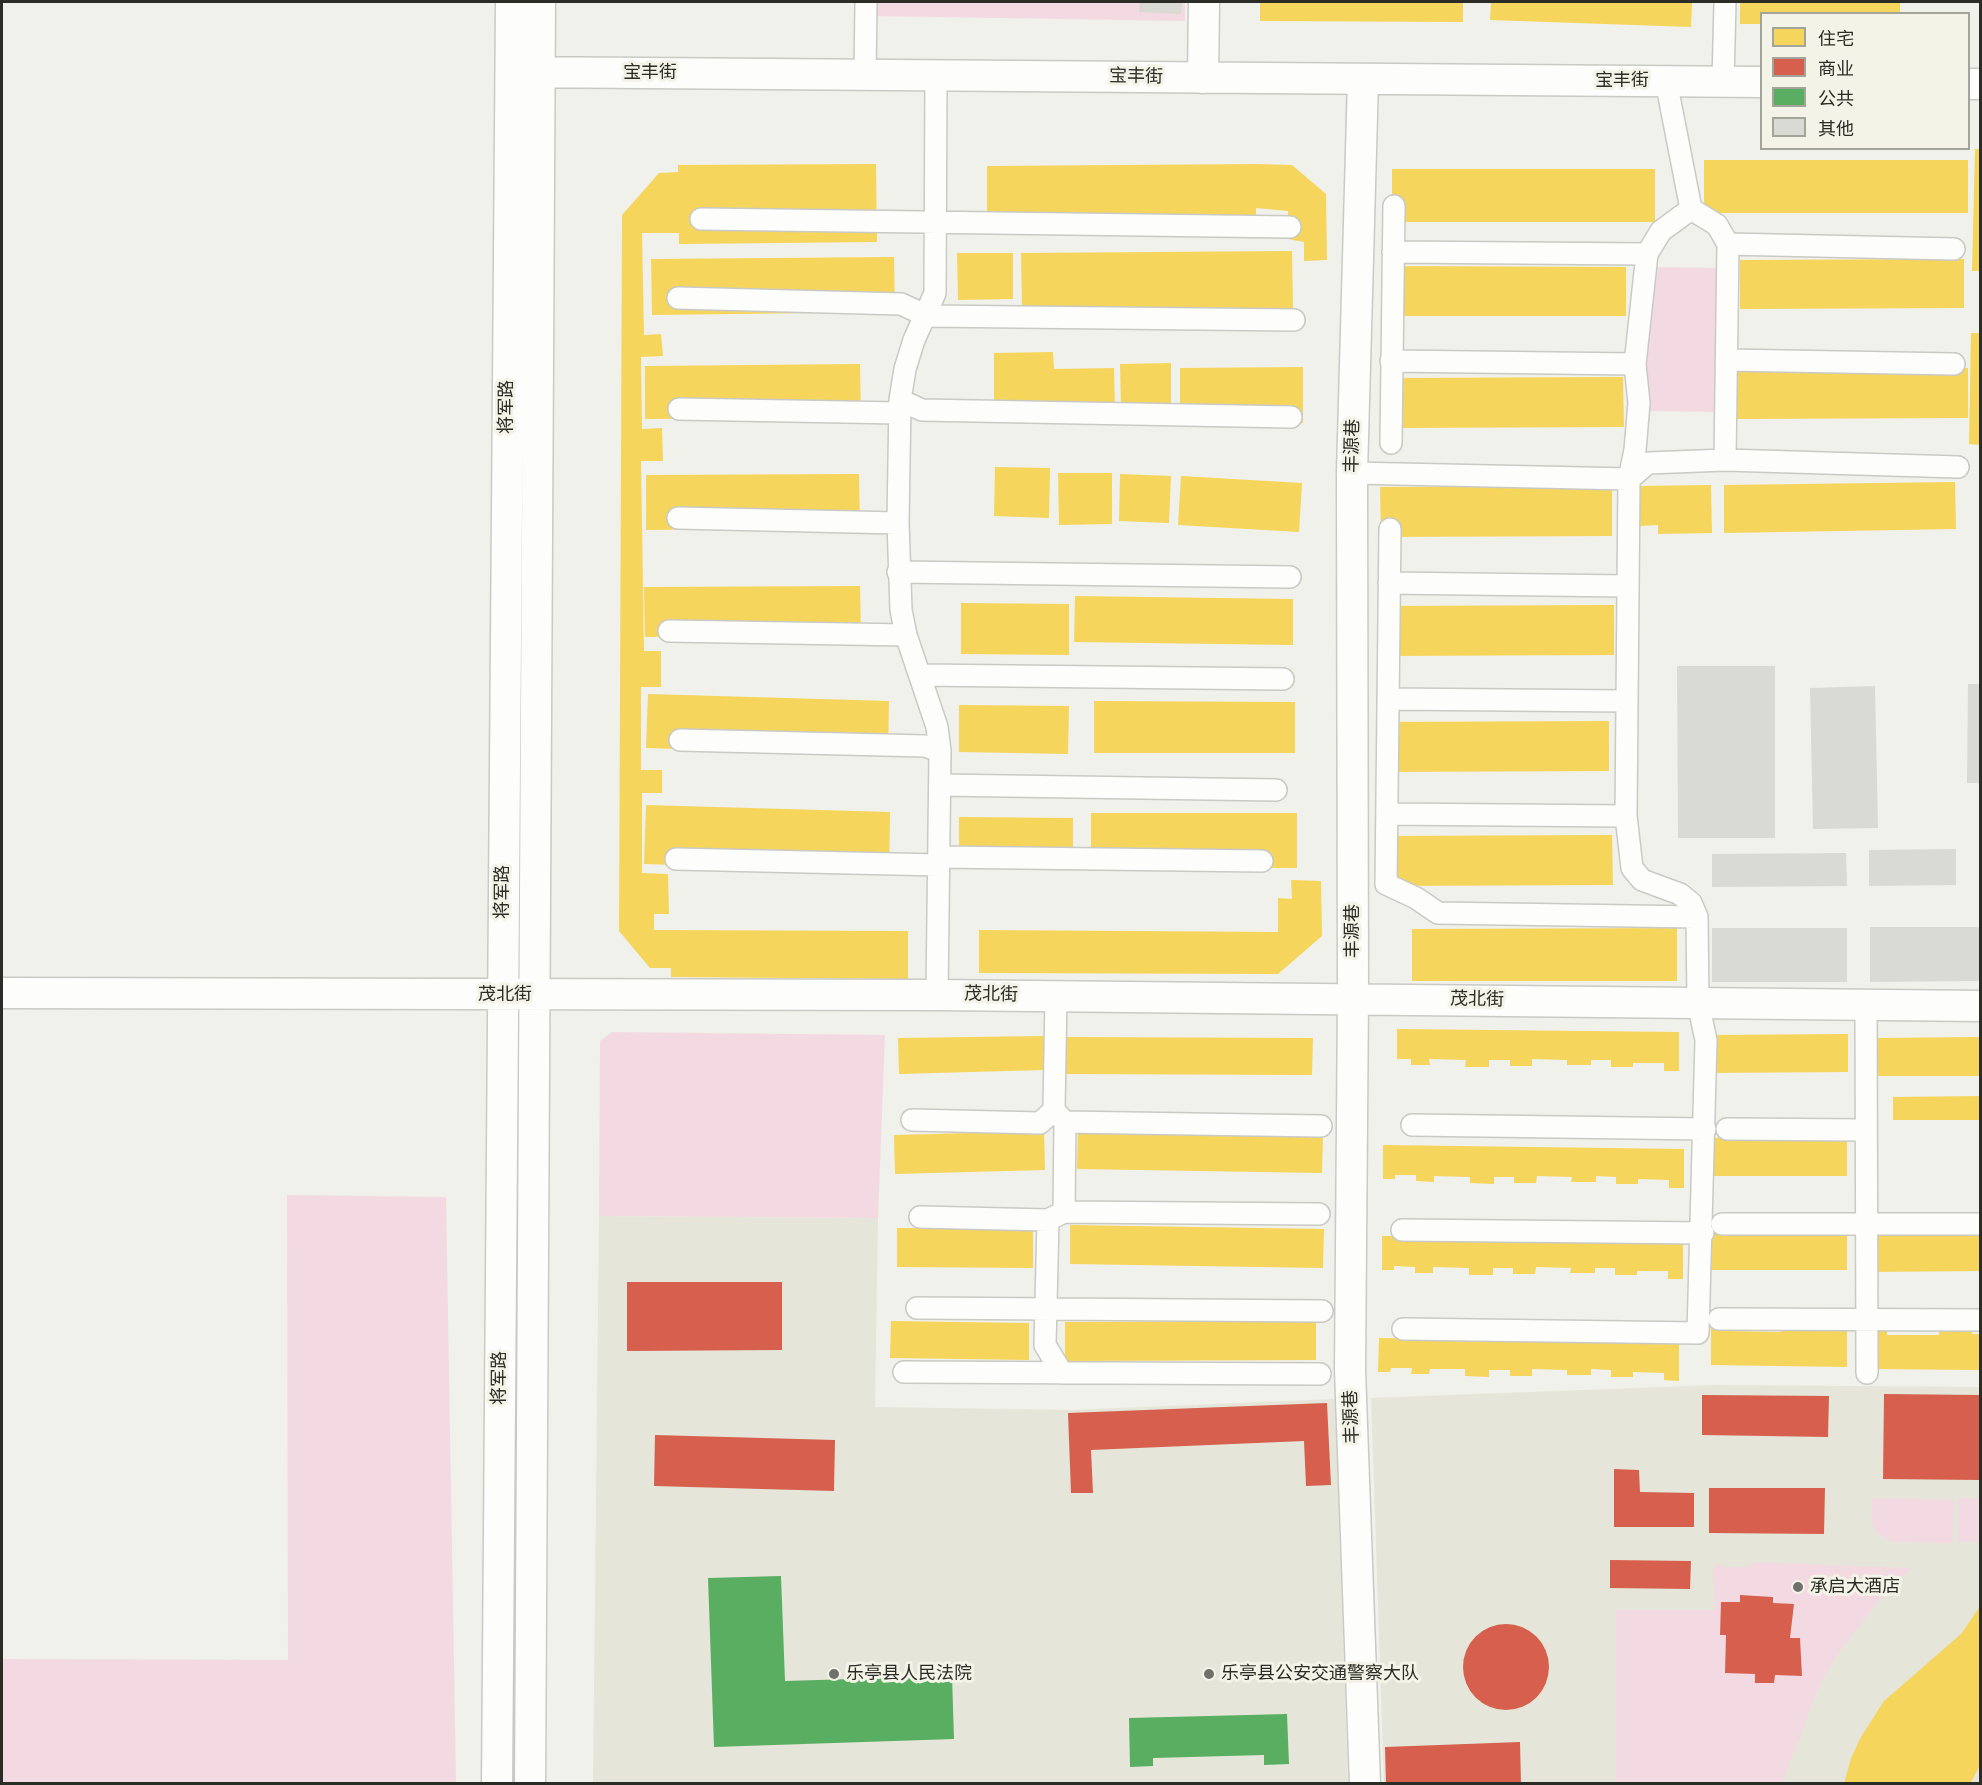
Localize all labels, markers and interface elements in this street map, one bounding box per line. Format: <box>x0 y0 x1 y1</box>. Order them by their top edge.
legend <box>1760 12 1970 150</box>
text: 住宅 <box>1818 28 1854 50</box>
text: 商业 <box>1818 58 1854 80</box>
street label: 宝丰街 <box>623 62 677 84</box>
street label: 宝丰街 <box>1109 66 1163 88</box>
street label: 宝丰街 <box>1595 70 1649 92</box>
text: 公共 <box>1818 88 1854 110</box>
text: 其他 <box>1818 118 1854 140</box>
street label: 将军路 <box>496 380 518 434</box>
street label: 丰源巷 <box>1342 419 1364 473</box>
street label: 将军路 <box>492 865 514 919</box>
street label: 丰源巷 <box>1342 904 1364 958</box>
street label: 茂北街 <box>478 984 532 1006</box>
street label: 茂北街 <box>964 984 1018 1006</box>
street label: 茂北街 <box>1450 989 1504 1011</box>
street label: 将军路 <box>489 1351 511 1405</box>
street label: 丰源巷 <box>1340 1390 1364 1444</box>
place label: 承启大酒店 <box>1810 1576 1900 1598</box>
marker: 承启大酒店 <box>1791 1580 1805 1594</box>
place label: 乐亭县人民法院 <box>846 1663 972 1685</box>
place label: 乐亭县公安交通警察大队 <box>1221 1663 1419 1685</box>
marker: 乐亭县人民法院 <box>827 1667 841 1681</box>
marker: 乐亭县公安交通警察大队 <box>1202 1667 1216 1681</box>

